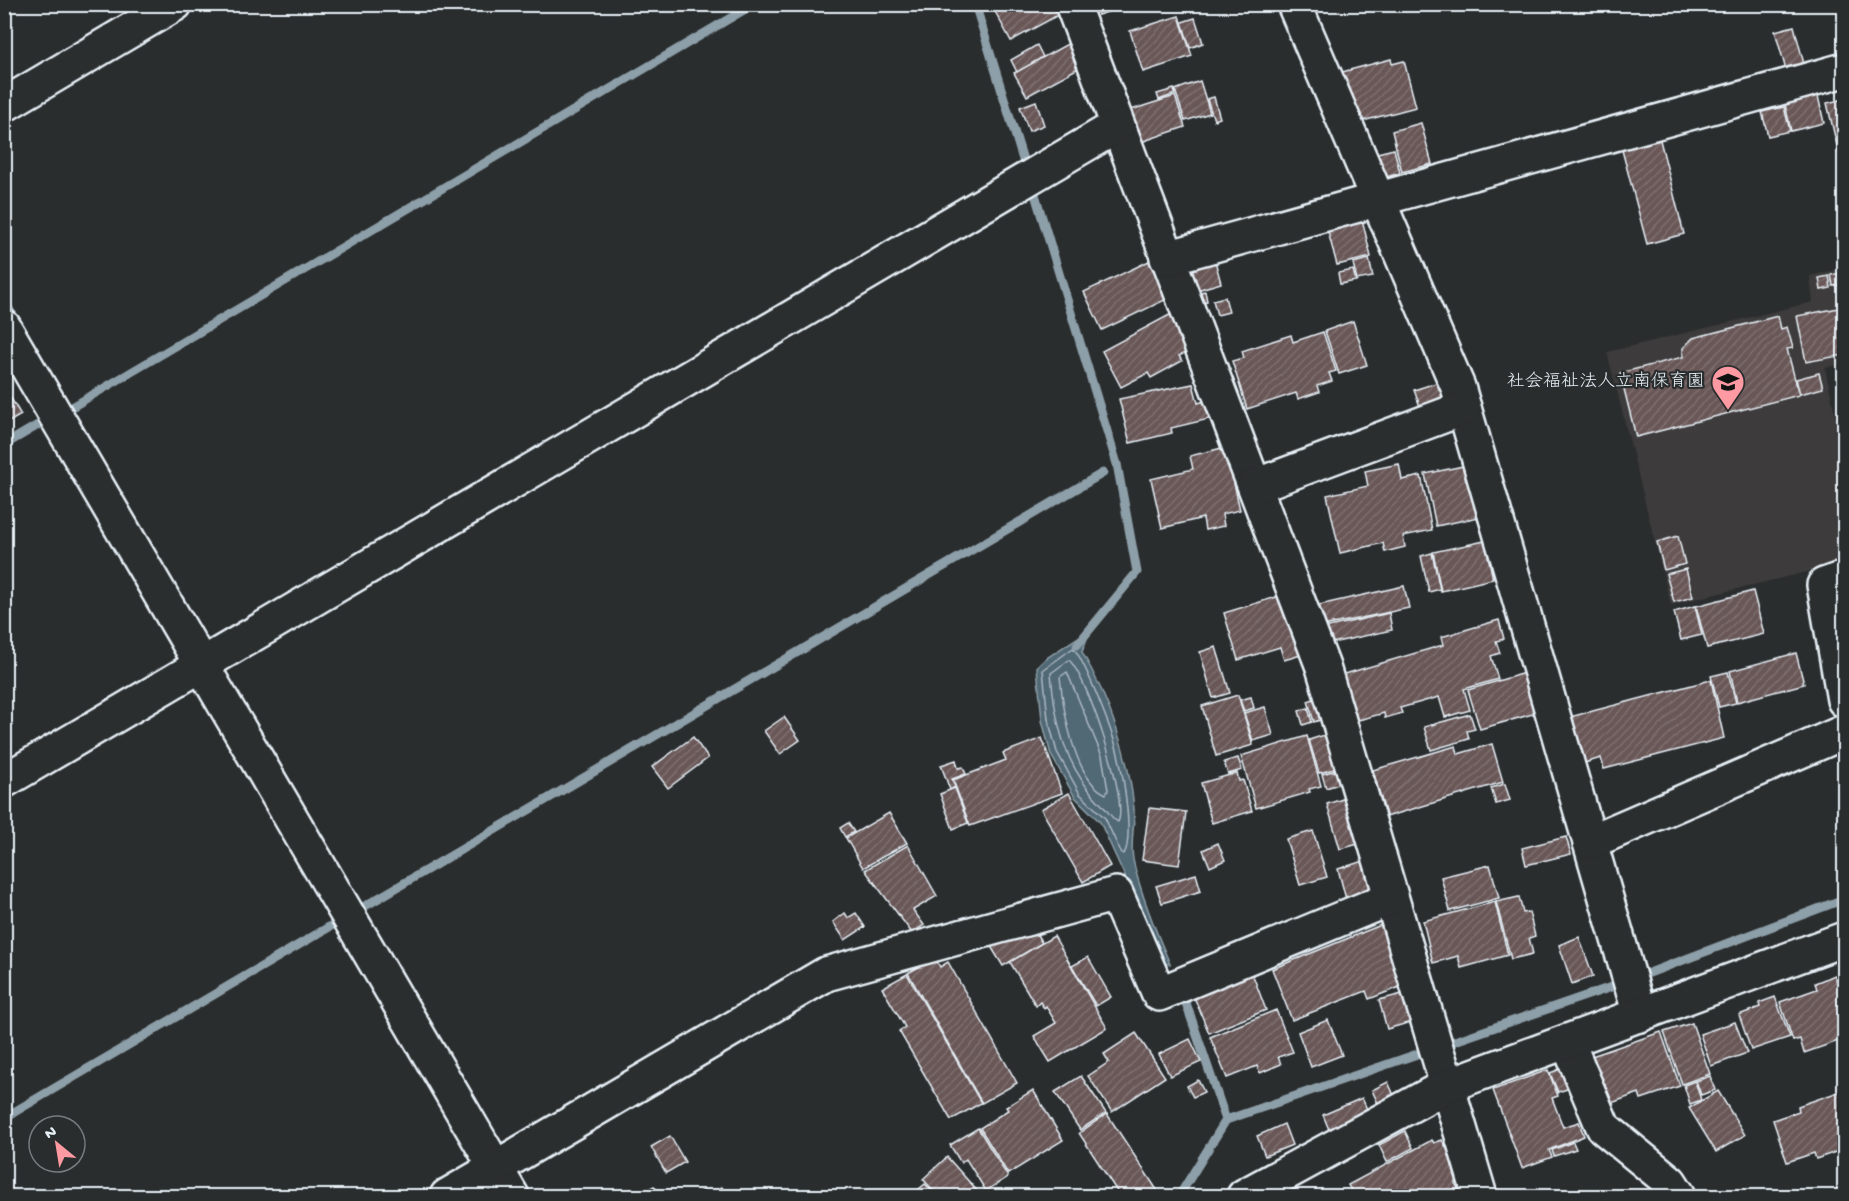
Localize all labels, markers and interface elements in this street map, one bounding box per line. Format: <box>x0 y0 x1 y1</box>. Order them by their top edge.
school or university icon: 社会福祉法人立南保育園 <box>1710 364 1746 411</box>
place label: 社会福祉法人立南保育園 <box>1507 371 1705 393</box>
north arrow <box>27 1114 87 1174</box>
text: N <box>42 1123 61 1145</box>

